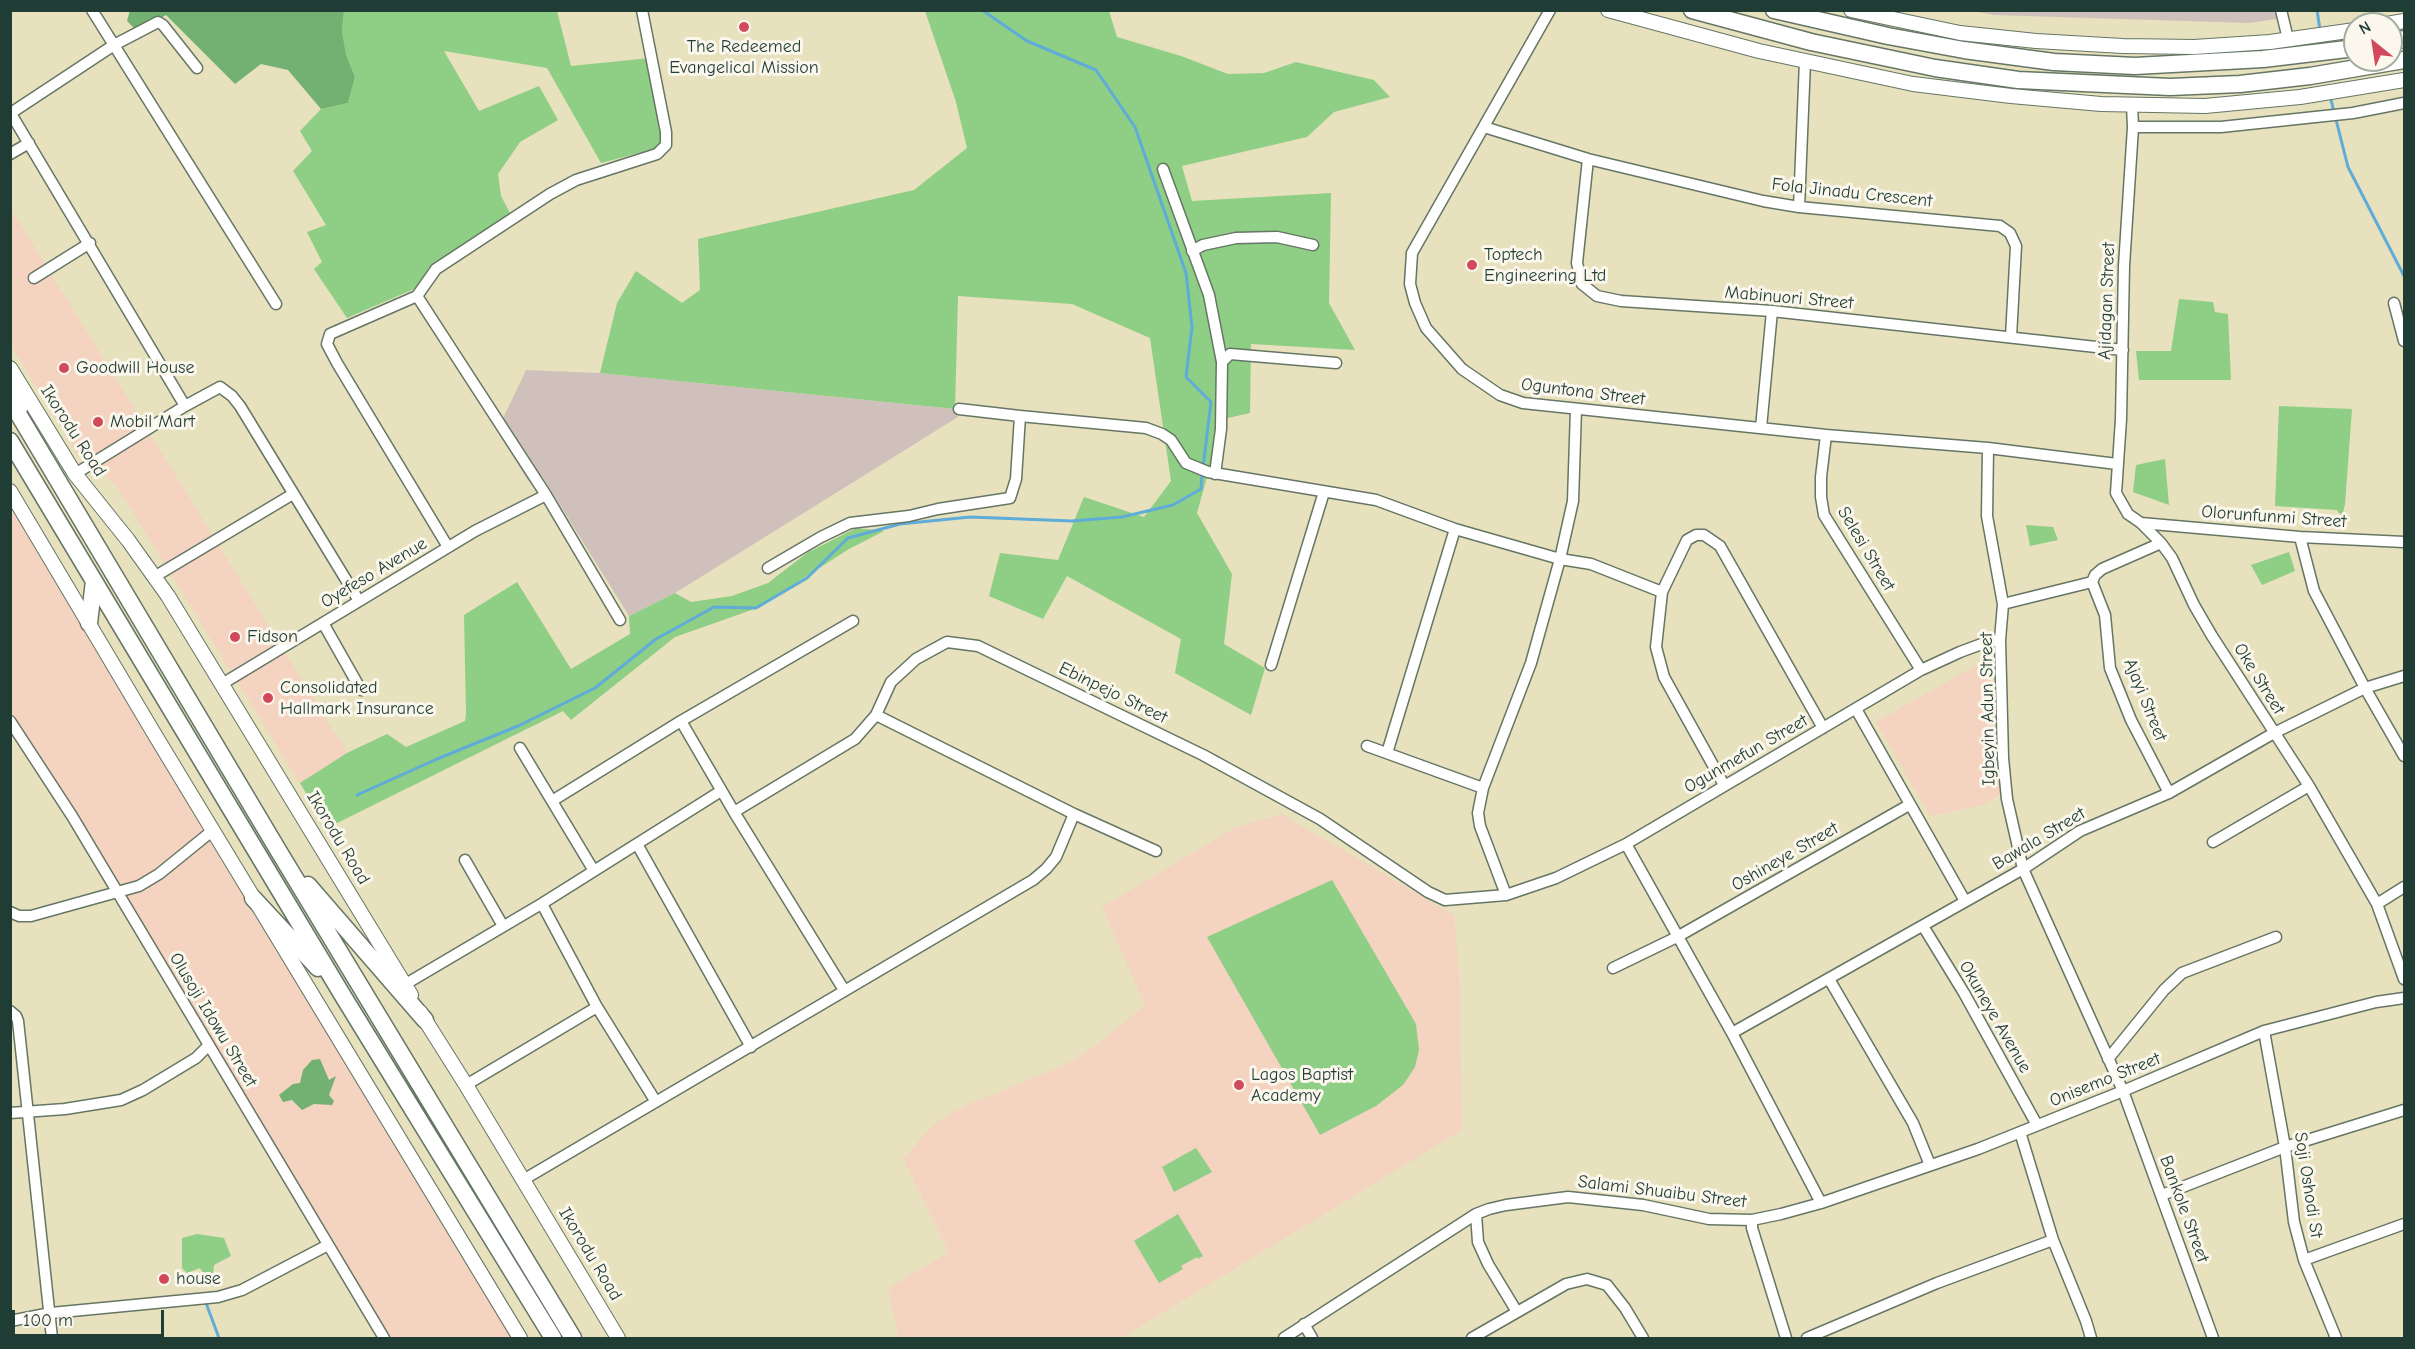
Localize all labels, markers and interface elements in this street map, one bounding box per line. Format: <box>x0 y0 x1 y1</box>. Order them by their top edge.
north arrow <box>2343 12 2403 72</box>
text: N <box>2356 18 2374 39</box>
marker: The Redeemed Evangelical Mission <box>737 20 751 34</box>
place label: The Redeemed Evangelical Mission <box>669 36 819 78</box>
street label: Fola Jinadu Crescent <box>1771 174 1933 212</box>
street label: Ajidagan Street <box>2094 242 2120 360</box>
place label: Toptech Engineering Ltd <box>1484 244 1606 286</box>
marker: Toptech Engineering Ltd <box>1465 258 1479 272</box>
street label: Mabinuori Street <box>1724 282 1854 314</box>
place label: Goodwill House <box>76 357 194 379</box>
marker: Goodwill House <box>57 361 71 375</box>
street label: Oguntona Street <box>1520 374 1646 410</box>
street label: Ikorodu Road <box>35 381 111 481</box>
place label: Mobil Mart <box>110 411 195 433</box>
marker: Mobil Mart <box>91 415 105 429</box>
street label: Olorunfunmi Street <box>2201 501 2347 533</box>
street label: Selesi Street <box>1832 503 1900 595</box>
street label: Oyefeso Avenue <box>317 533 431 613</box>
place label: Fidson <box>247 626 298 648</box>
marker: Fidson <box>228 630 242 644</box>
street label: Igbeyin Adun Street <box>1976 632 2000 786</box>
street label: Oke Street <box>2229 639 2289 719</box>
street label: Ajayi Street <box>2119 656 2171 744</box>
street label: Ebinpejo Street <box>1055 657 1171 729</box>
place label: Consolidated Hallmark Insurance <box>280 677 434 720</box>
marker: Consolidated Hallmark Insurance <box>261 691 275 705</box>
street label: Ogunmefun Street <box>1680 710 1812 798</box>
street label: Ikorodu Road <box>302 787 374 889</box>
street label: Bawala Street <box>1989 803 2089 875</box>
street label: Oshineye Street <box>1728 818 1842 896</box>
street label: Olusoji Idowu Street <box>164 949 262 1091</box>
street label: Okuneye Avenue <box>1954 957 2036 1077</box>
street label: Onisemo Street <box>2046 1048 2164 1112</box>
place label: Lagos Baptist Academy <box>1251 1064 1353 1106</box>
marker: Lagos Baptist Academy <box>1232 1078 1246 1092</box>
street label: Soji Oshodi St <box>2289 1131 2327 1239</box>
street label: Bankole Street <box>2155 1153 2213 1265</box>
street label: Salami Shuaibu Street <box>1577 1171 1747 1213</box>
street label: Ikorodu Road <box>554 1203 626 1305</box>
place label: house <box>176 1268 221 1290</box>
marker: house <box>157 1272 171 1286</box>
scale bar <box>15 1298 166 1336</box>
text: 100 m <box>23 1310 73 1331</box>

